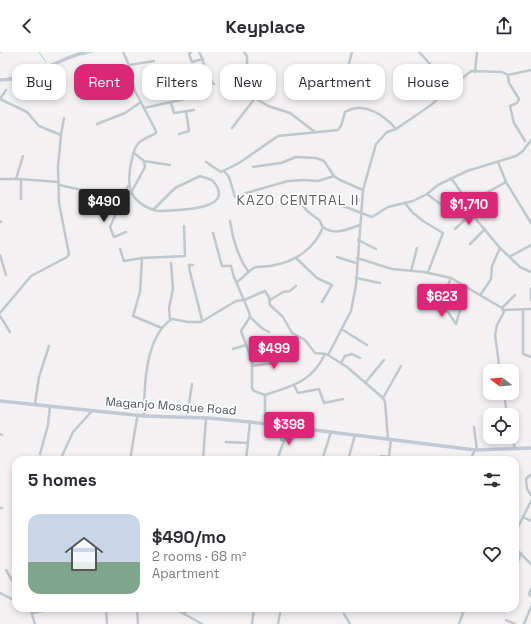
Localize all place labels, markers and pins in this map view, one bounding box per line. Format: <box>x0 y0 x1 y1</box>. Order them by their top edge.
pin: $490 <box>80 189 128 223</box>
pin: $1,710 <box>436 192 502 226</box>
pin: $623 <box>418 284 466 318</box>
pin: $499 <box>250 336 298 370</box>
pin: $398 <box>265 412 313 446</box>

